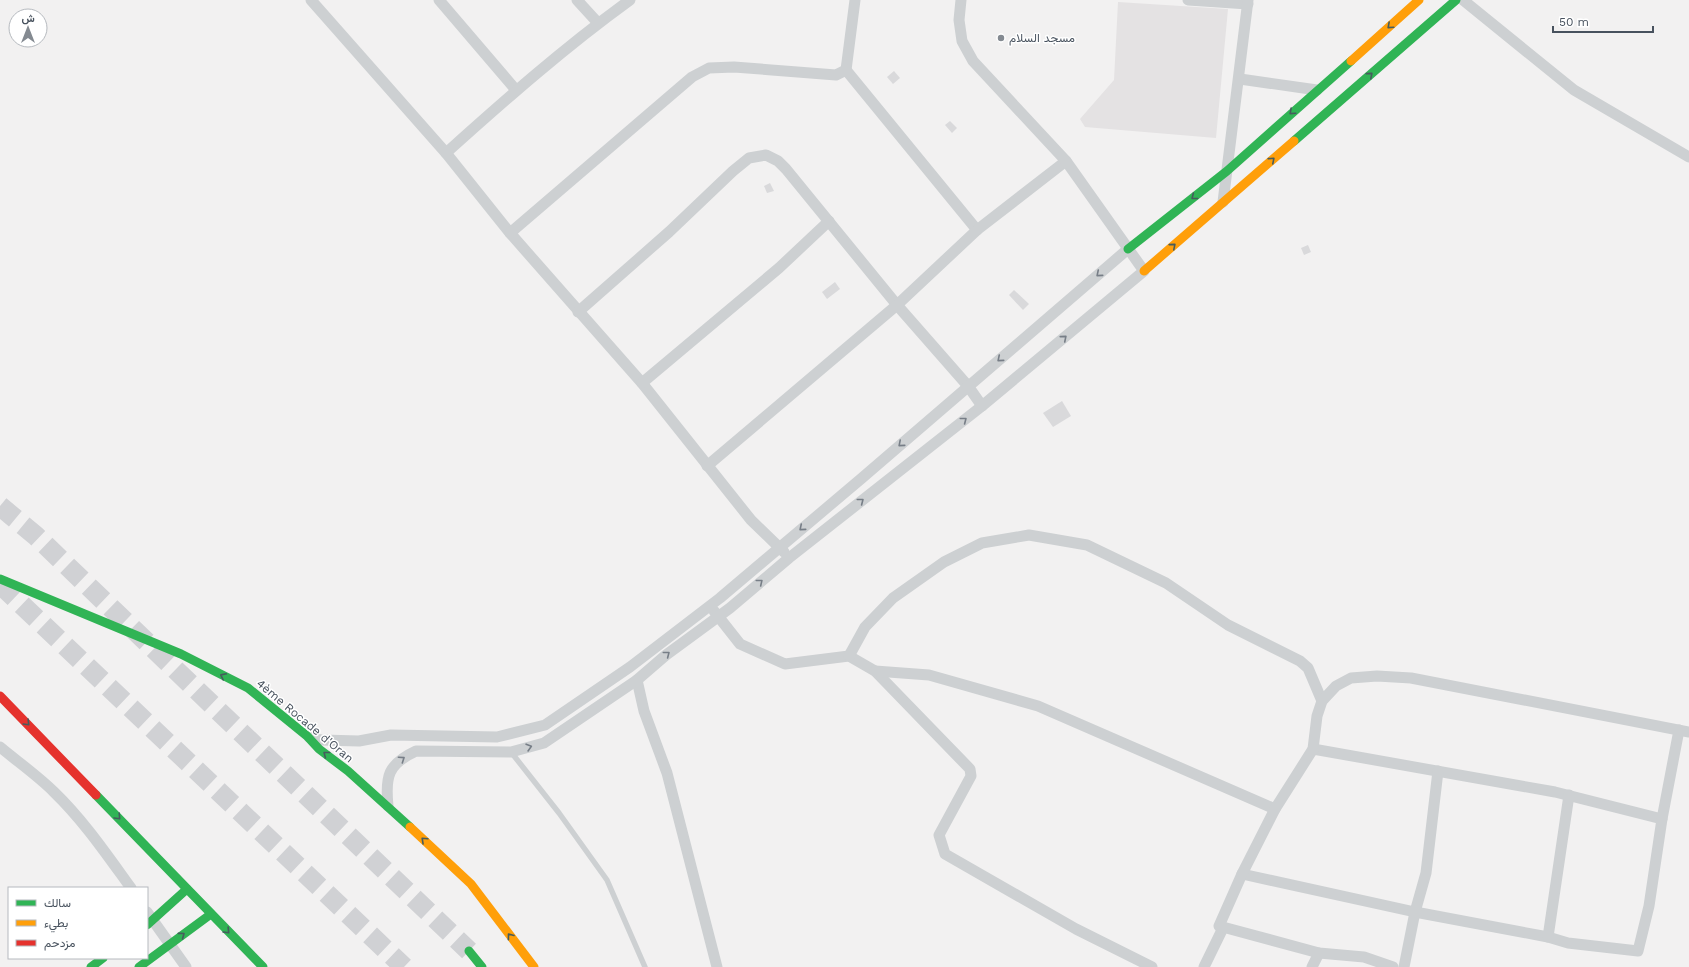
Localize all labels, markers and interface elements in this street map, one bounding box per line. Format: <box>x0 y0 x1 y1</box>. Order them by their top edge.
north arrow <box>8 8 48 48</box>
scale bar <box>1553 8 1653 34</box>
text: ش <box>21 12 35 25</box>
text: 50 m <box>1559 15 1589 29</box>
one-way arrow <box>1387 21 1394 28</box>
place label: مسجد السلام <box>1009 31 1075 46</box>
marker: مسجد السلام <box>996 33 1006 43</box>
one-way arrow <box>1365 72 1372 79</box>
one-way arrow <box>1290 108 1297 115</box>
one-way arrow <box>1267 158 1274 165</box>
one-way arrow <box>1192 193 1199 200</box>
one-way arrow <box>1169 243 1176 250</box>
one-way arrow <box>1096 270 1103 277</box>
one-way arrow <box>1059 335 1066 342</box>
one-way arrow <box>997 354 1005 361</box>
one-way arrow <box>959 418 966 425</box>
one-way arrow <box>899 439 906 446</box>
one-way arrow <box>857 499 864 506</box>
one-way arrow <box>800 523 807 530</box>
one-way arrow <box>755 580 762 587</box>
one-way arrow <box>662 652 669 659</box>
one-way arrow <box>220 673 227 681</box>
street label: 4ème Rocade d'Oran <box>254 676 356 766</box>
one-way arrow <box>22 718 30 726</box>
one-way arrow <box>526 743 533 752</box>
one-way arrow <box>323 752 330 759</box>
one-way arrow <box>398 756 405 764</box>
one-way arrow <box>113 812 120 819</box>
one-way arrow <box>421 838 428 845</box>
legend <box>8 887 148 959</box>
text: سالك <box>44 896 71 910</box>
text: بطيء <box>44 916 68 933</box>
one-way arrow <box>223 926 230 934</box>
one-way arrow <box>177 933 184 940</box>
one-way arrow <box>508 933 515 940</box>
text: مزدحم <box>44 936 75 951</box>

